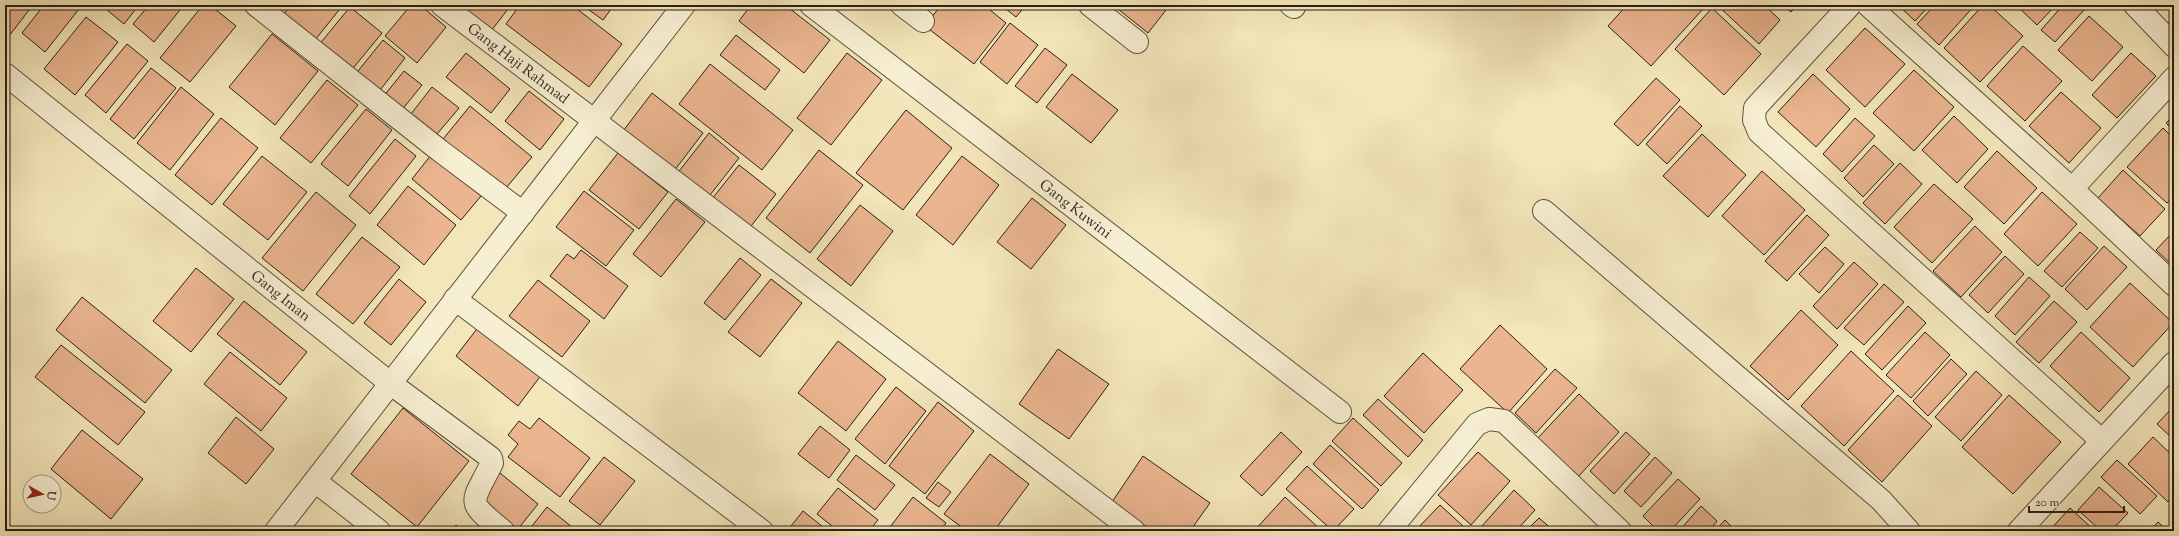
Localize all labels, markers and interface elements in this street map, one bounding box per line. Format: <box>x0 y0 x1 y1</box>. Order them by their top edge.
street label: Gang Haji Rahmad <box>462 19 573 110</box>
street label: Gang Kuwini <box>1034 175 1115 244</box>
street label: Gang Iman <box>246 266 315 327</box>
north arrow <box>22 474 62 514</box>
scale bar <box>2029 488 2124 514</box>
text: U <box>42 489 60 501</box>
text: 20 m <box>2035 494 2060 512</box>

